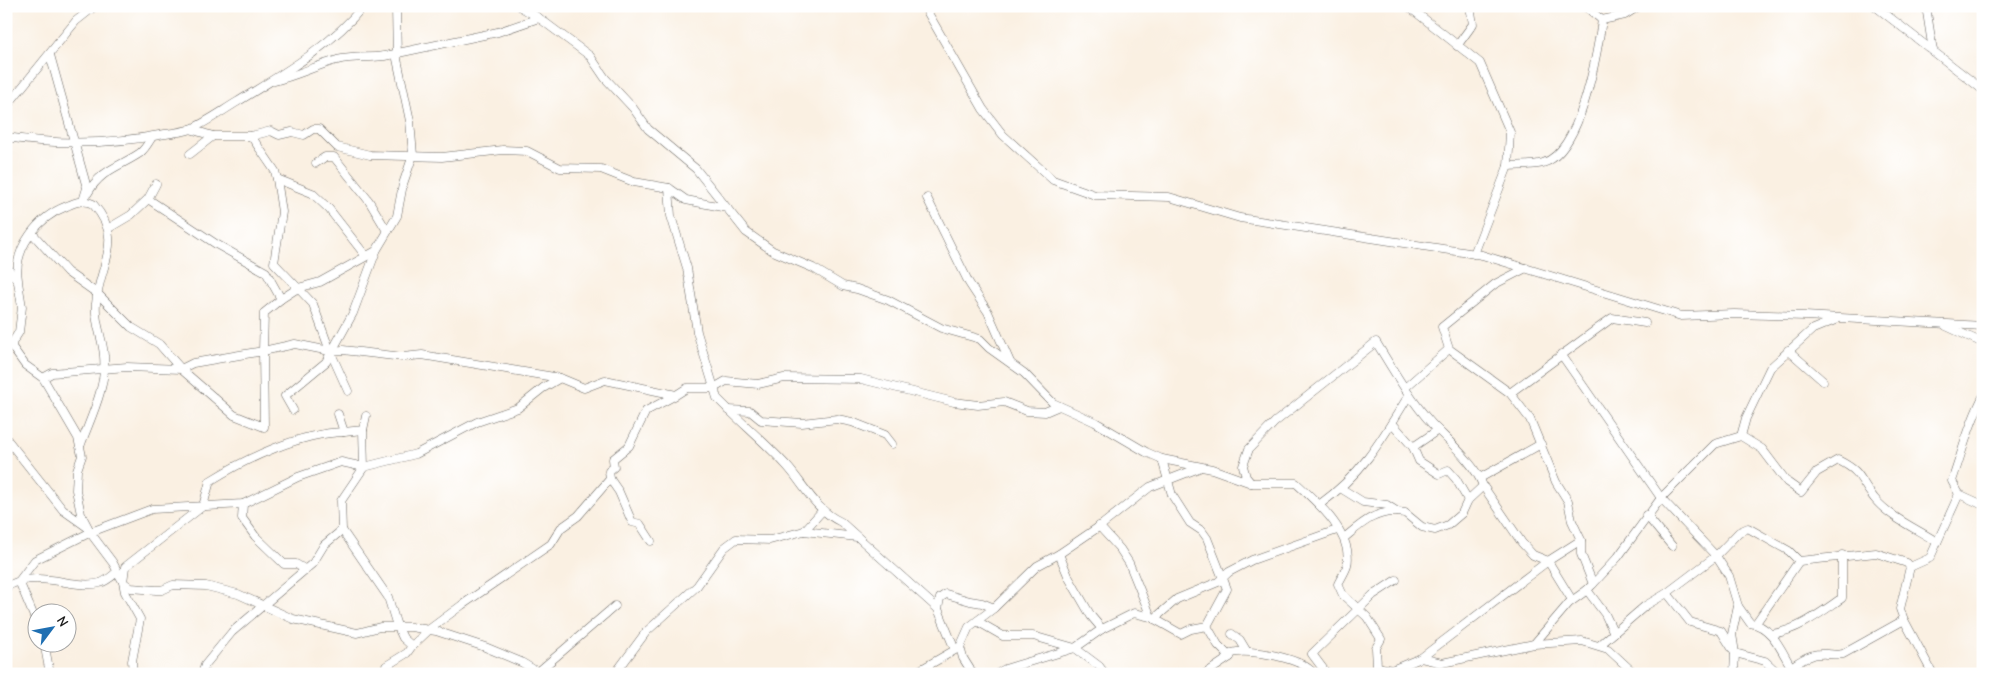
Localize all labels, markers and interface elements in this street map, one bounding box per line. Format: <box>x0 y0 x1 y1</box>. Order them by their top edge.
north arrow <box>28 602 78 652</box>
text: N <box>53 613 72 630</box>

